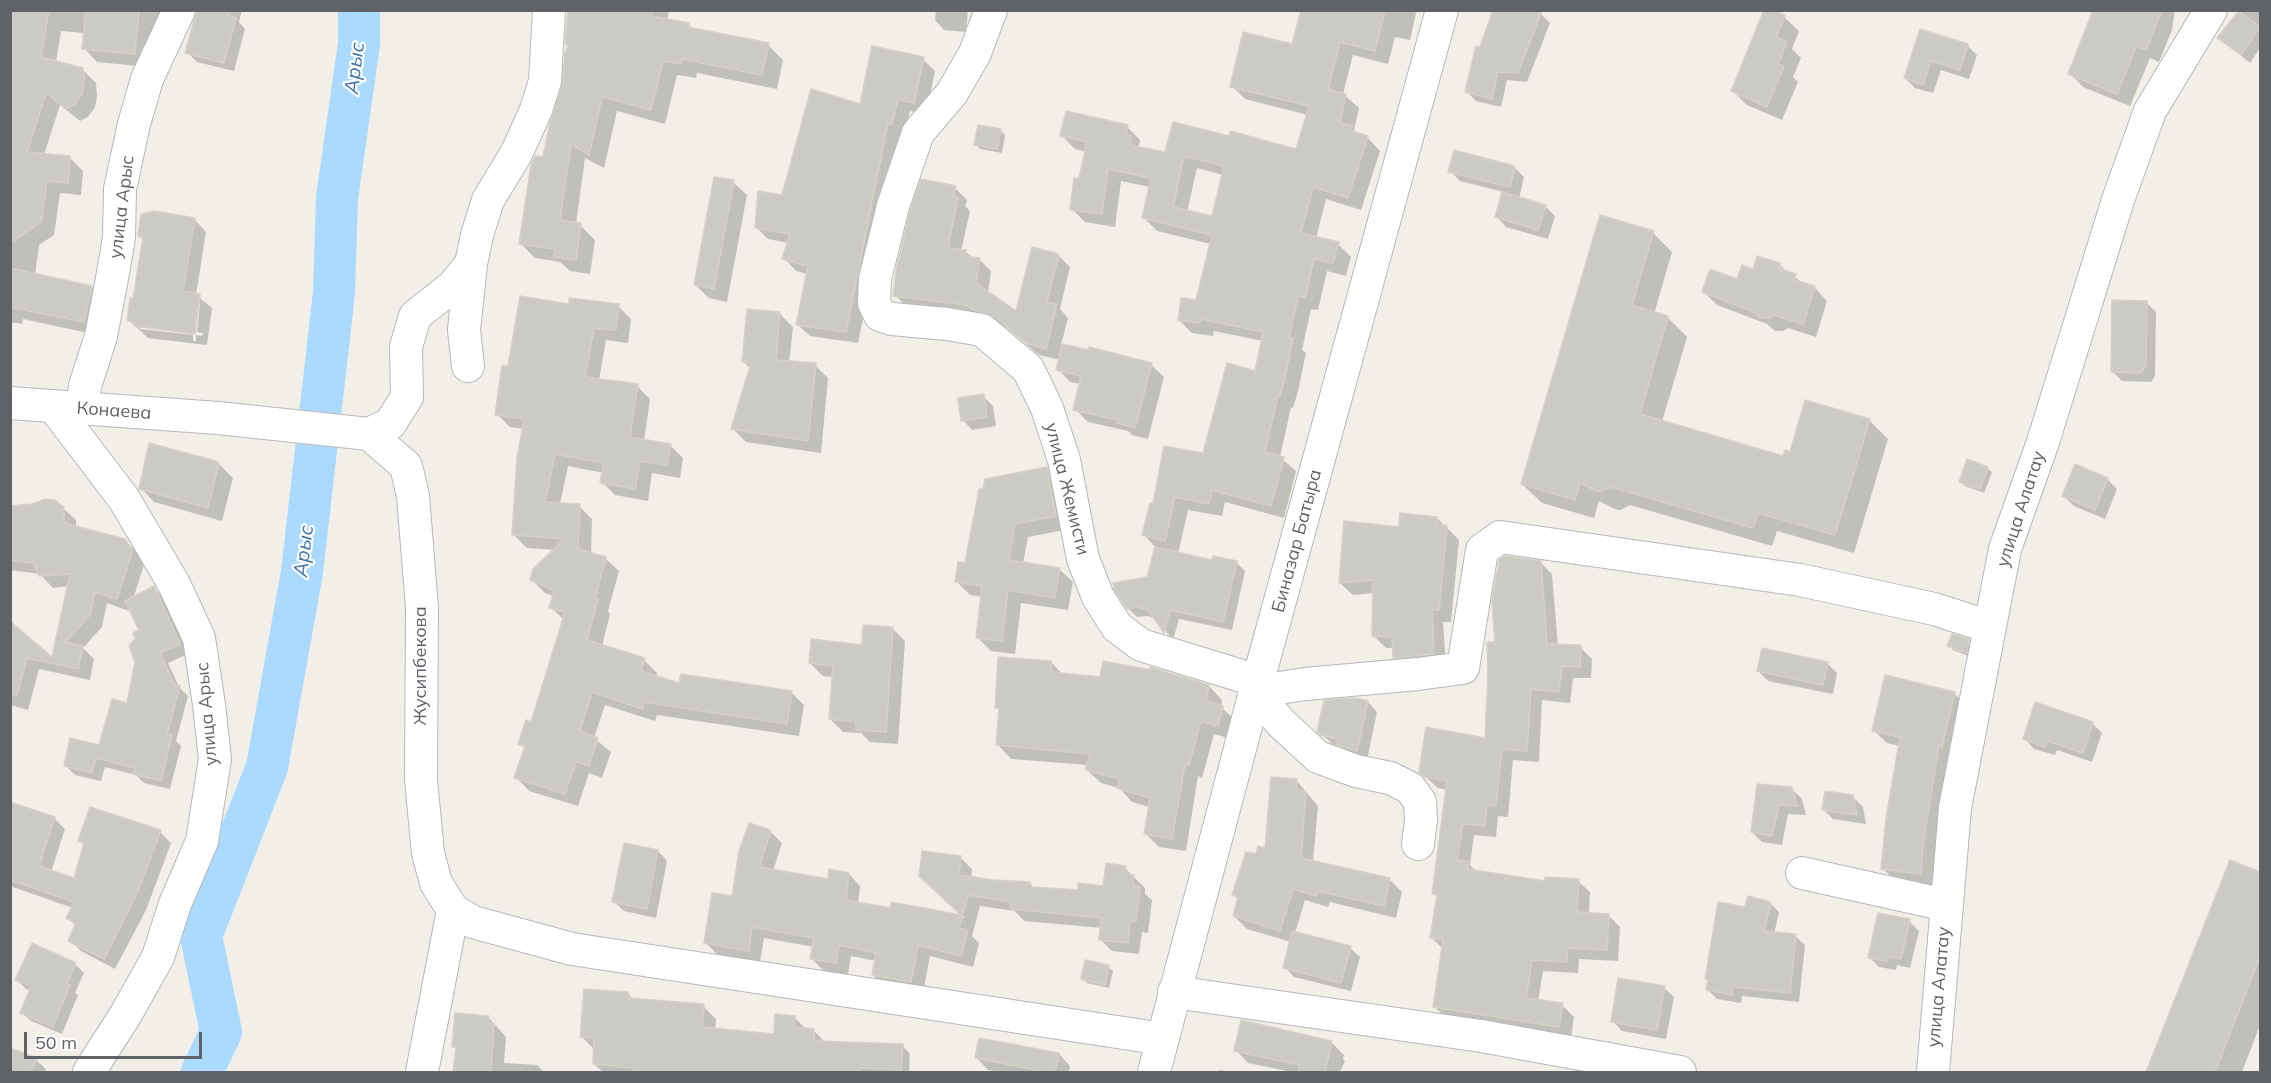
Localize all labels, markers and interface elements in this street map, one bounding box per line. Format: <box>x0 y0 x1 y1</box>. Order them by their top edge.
water label: Арыс <box>340 41 370 95</box>
street label: улица Арыс <box>105 154 139 260</box>
street label: Конаева <box>76 398 152 424</box>
street label: улица Жемисти <box>1040 421 1094 557</box>
street label: улица Алатау <box>1992 448 2050 570</box>
street label: Биназар Батыра <box>1268 467 1326 615</box>
water label: Арыс <box>289 524 319 578</box>
street label: Жусипбекова <box>410 606 432 726</box>
street label: улица Арыс <box>192 661 222 767</box>
street label: улица Алатау <box>1923 926 1955 1048</box>
scale bar <box>27 1020 206 1058</box>
text: 50 m <box>35 1031 77 1054</box>

